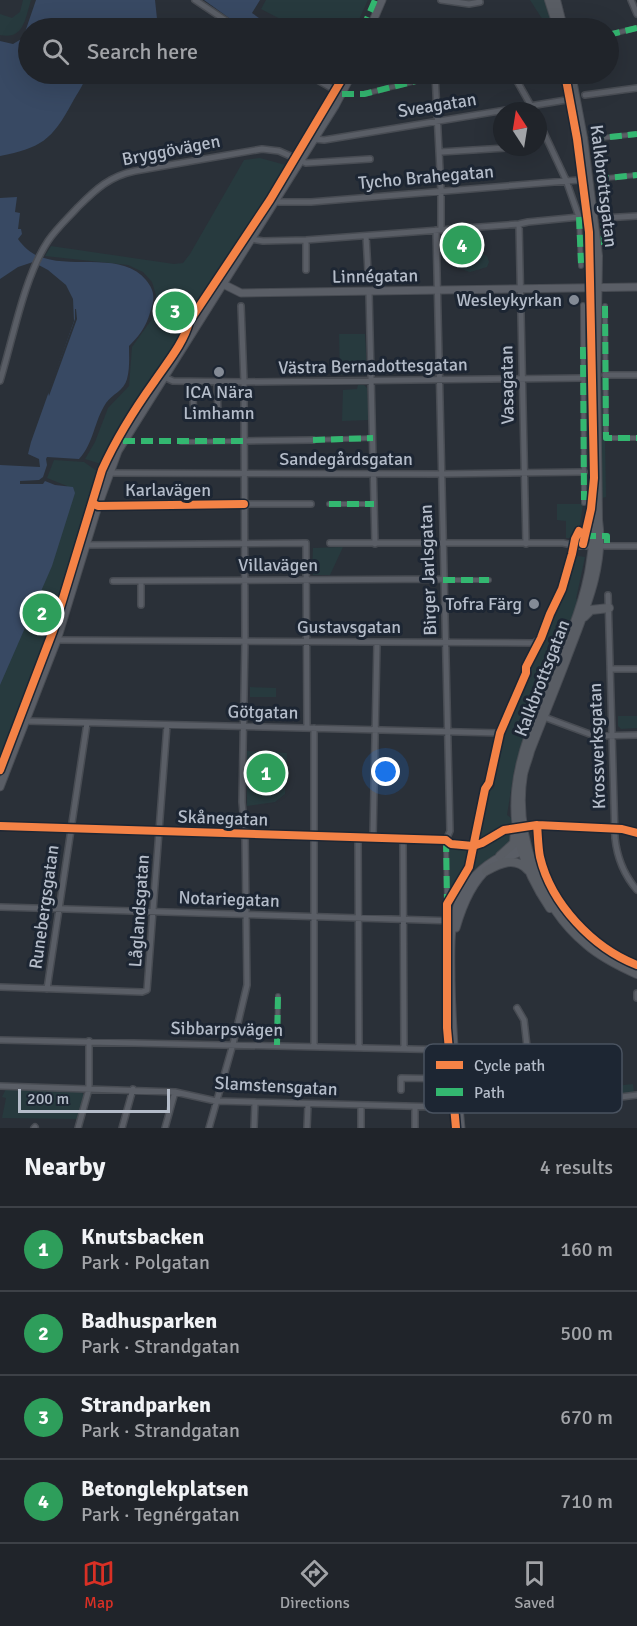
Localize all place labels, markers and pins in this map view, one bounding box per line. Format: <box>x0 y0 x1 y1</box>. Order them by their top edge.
pin: 4 <box>442 222 482 268</box>
pin: 3 <box>156 288 195 334</box>
place label: Wesleykyrkan <box>456 289 562 311</box>
marker: Wesleykyrkan <box>567 293 581 307</box>
marker: ICA Nära Limhamn <box>212 365 226 379</box>
place label: ICA Nära Limhamn <box>183 381 255 424</box>
pin: 2 <box>22 590 62 636</box>
place label: Tofra Färg <box>446 593 522 615</box>
marker: Tofra Färg <box>527 597 541 611</box>
pin: 1 <box>246 750 286 796</box>

